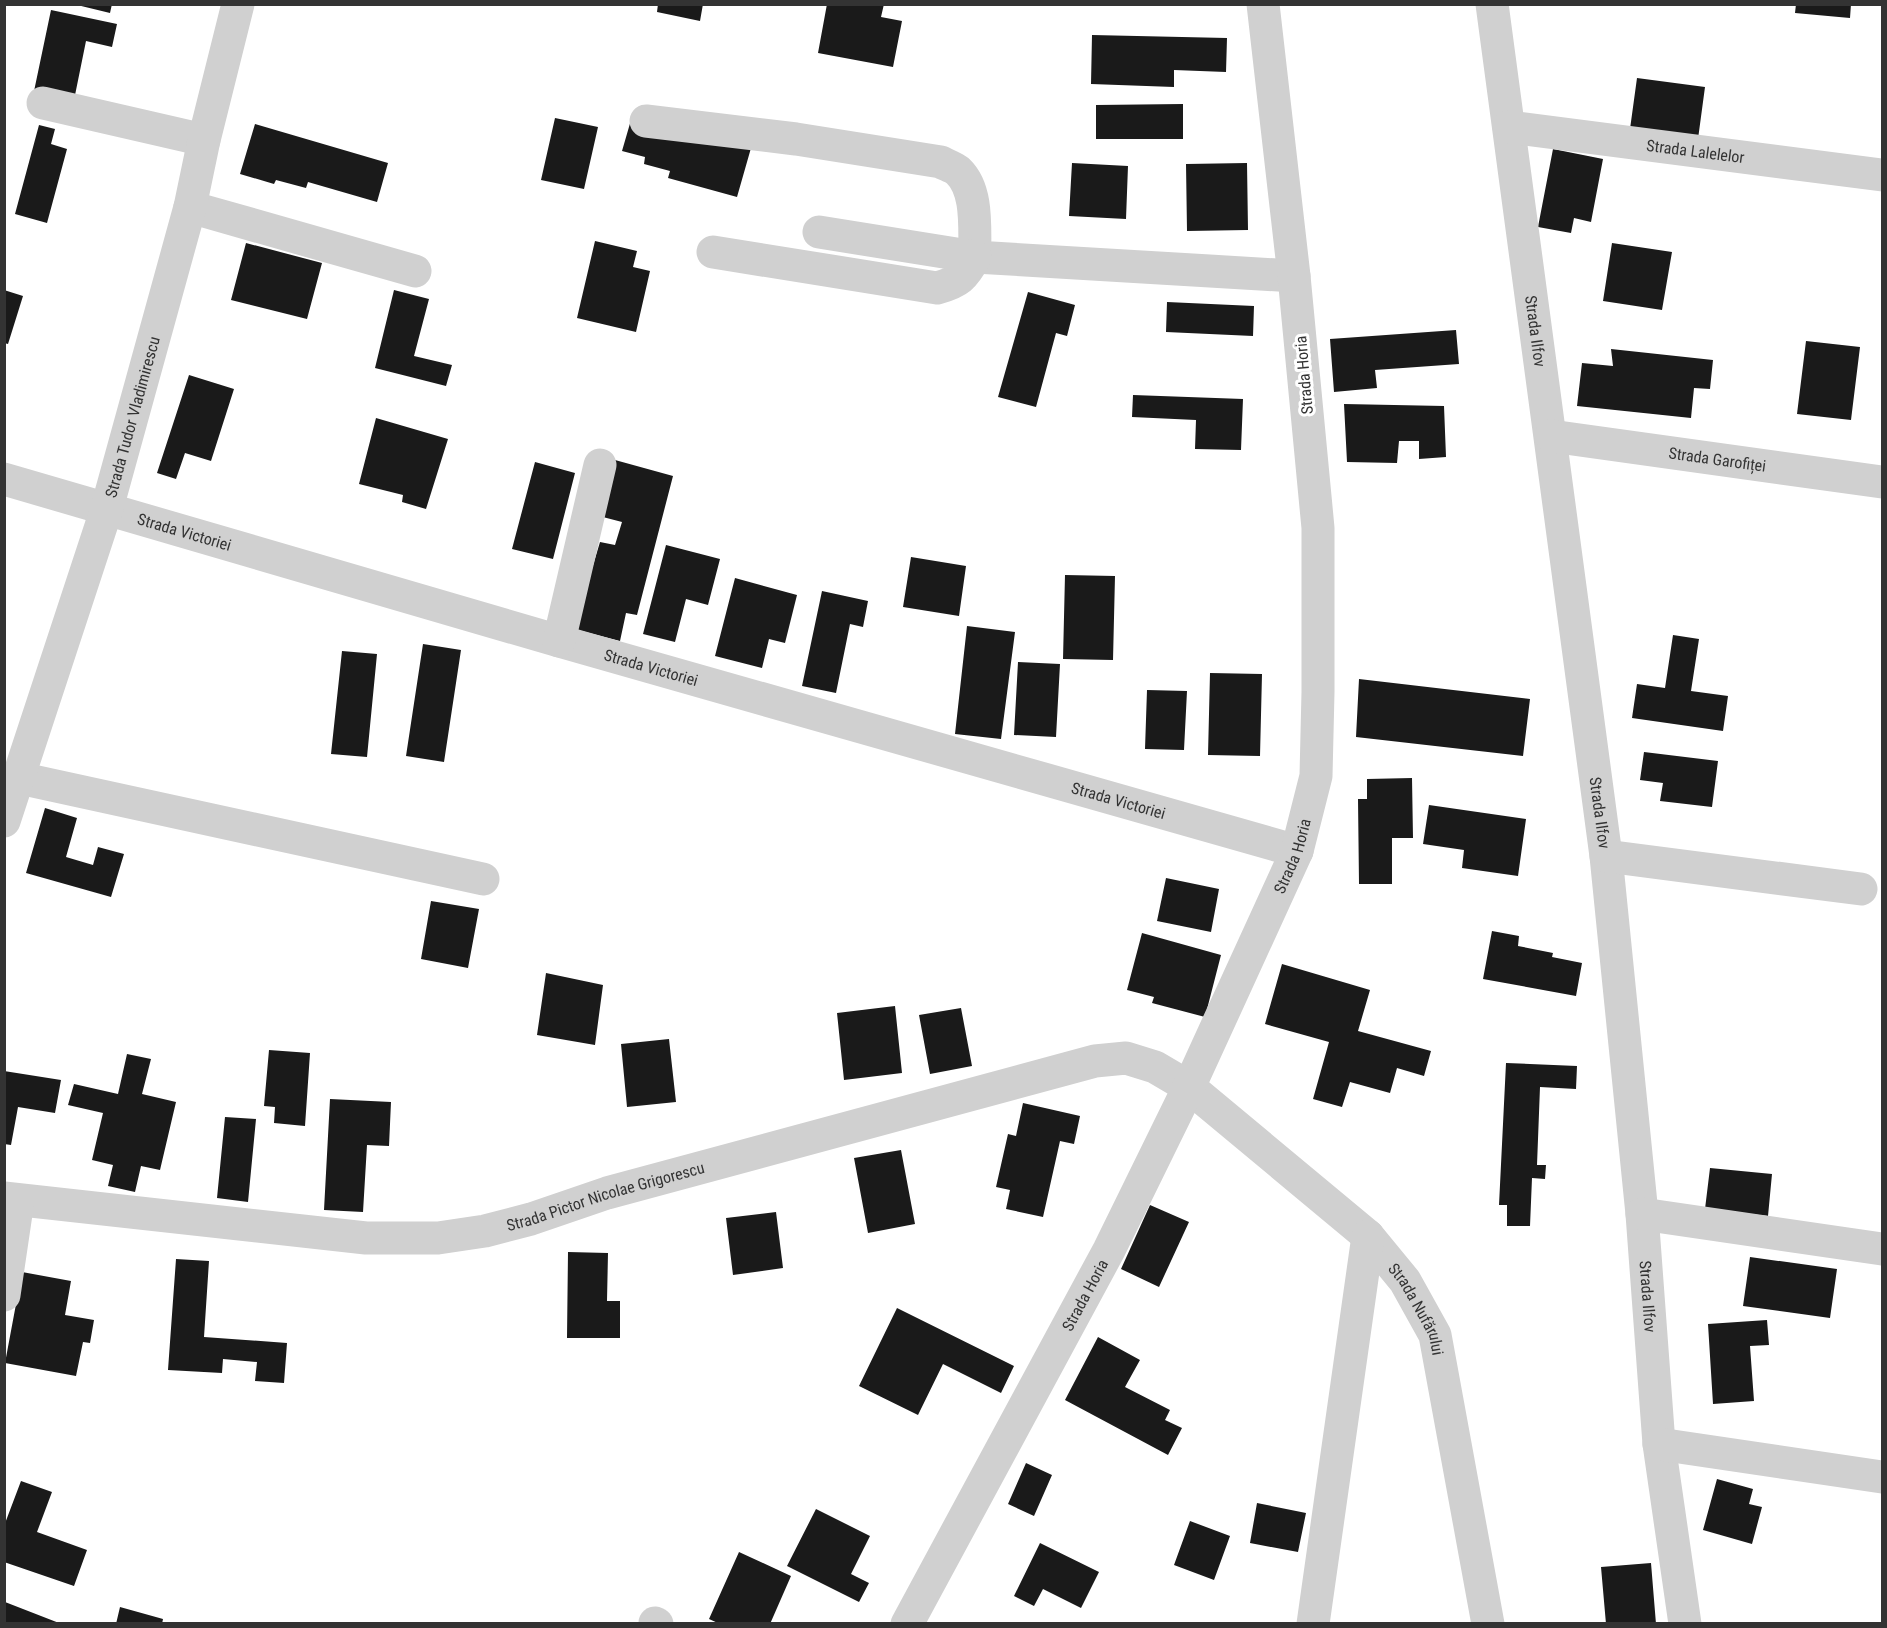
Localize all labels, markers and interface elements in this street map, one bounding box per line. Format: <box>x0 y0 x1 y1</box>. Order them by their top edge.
street label: Strada Lalelelor <box>1645 135 1746 167</box>
street label: Strada Ilfov <box>1522 294 1550 368</box>
street label: Strada Tudor Vladimirescu <box>101 334 163 500</box>
street label: Strada Horia <box>1291 335 1317 415</box>
street label: Strada Garofiței <box>1667 443 1767 475</box>
street label: Strada Victoriei <box>135 509 234 554</box>
street label: Strada Victoriei <box>602 645 700 690</box>
street label: Strada Ilfov <box>1586 776 1614 850</box>
street label: Strada Victoriei <box>1069 778 1168 823</box>
street label: Strada Horia <box>1269 817 1314 896</box>
street label: Strada Pictor Nicolae Grigorescu <box>504 1158 706 1235</box>
street label: Strada Horia <box>1058 1256 1112 1334</box>
street label: Strada Nufărului <box>1385 1259 1448 1357</box>
street label: Strada Ilfov <box>1636 1260 1660 1333</box>

